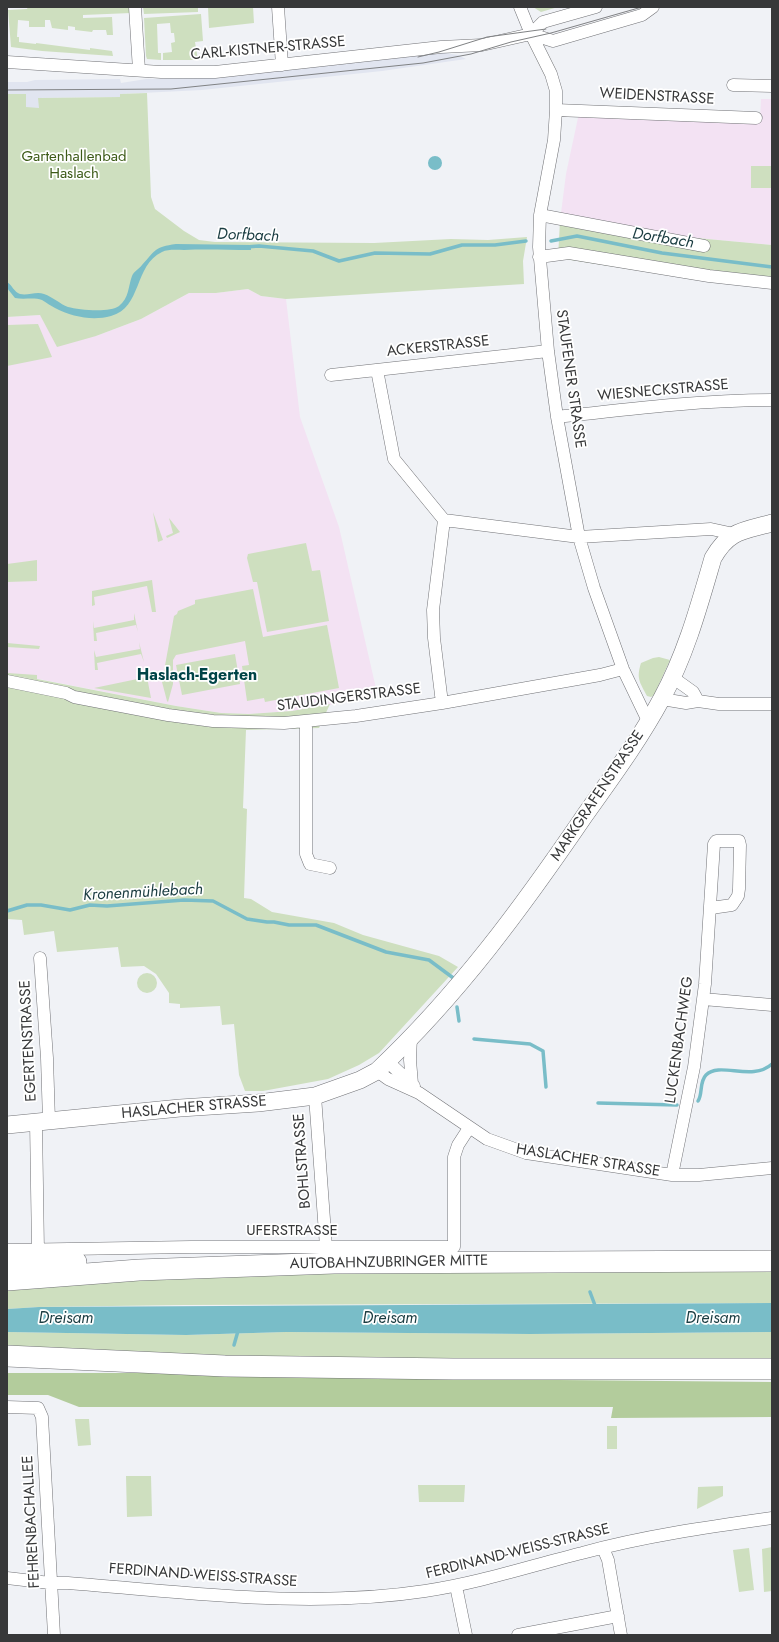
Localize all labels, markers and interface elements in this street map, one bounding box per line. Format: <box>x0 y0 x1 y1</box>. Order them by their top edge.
street label: CARL-KISTNER-STRASSE <box>190 33 346 65</box>
street label: WEIDENSTRASSE <box>599 85 715 109</box>
park label: Gartenhallenbad Haslach <box>21 148 127 183</box>
water label: Dorfbach <box>217 225 279 247</box>
water label: Dorfbach <box>631 225 695 253</box>
street label: STAUFENER STRASSE <box>551 309 589 449</box>
street label: ACKERSTRASSE <box>386 333 490 361</box>
street label: WIESNECKSTRASSE <box>597 376 729 406</box>
district label: Haslach-Egerten <box>137 666 257 686</box>
street label: STAUDINGERSTRASSE <box>276 680 422 716</box>
street label: MARKGRAFENSTRASSE <box>548 727 648 865</box>
water label: Kronenmühlebach <box>83 880 203 906</box>
street label: LUCKENBACHWEG <box>662 975 698 1105</box>
street label: EGERTENSTRASSE <box>17 980 41 1102</box>
street label: HASLACHER STRASSE <box>121 1093 267 1123</box>
street label: BOHLSTRASSE <box>291 1113 315 1209</box>
street label: HASLACHER STRASSE <box>515 1141 661 1181</box>
street label: UFERSTRASSE <box>246 1222 338 1240</box>
street label: AUTOBAHNZUBRINGER MITTE <box>290 1252 488 1274</box>
water label: Dreisam <box>39 1309 93 1329</box>
water label: Dreisam <box>363 1309 417 1329</box>
water label: Dreisam <box>686 1309 740 1329</box>
street label: FEHRENBACHALLEE <box>20 1455 44 1589</box>
street label: FERDINAND-WEISS-STRASSE <box>424 1520 612 1584</box>
street label: FERDINAND-WEISS-STRASSE <box>108 1560 298 1592</box>

